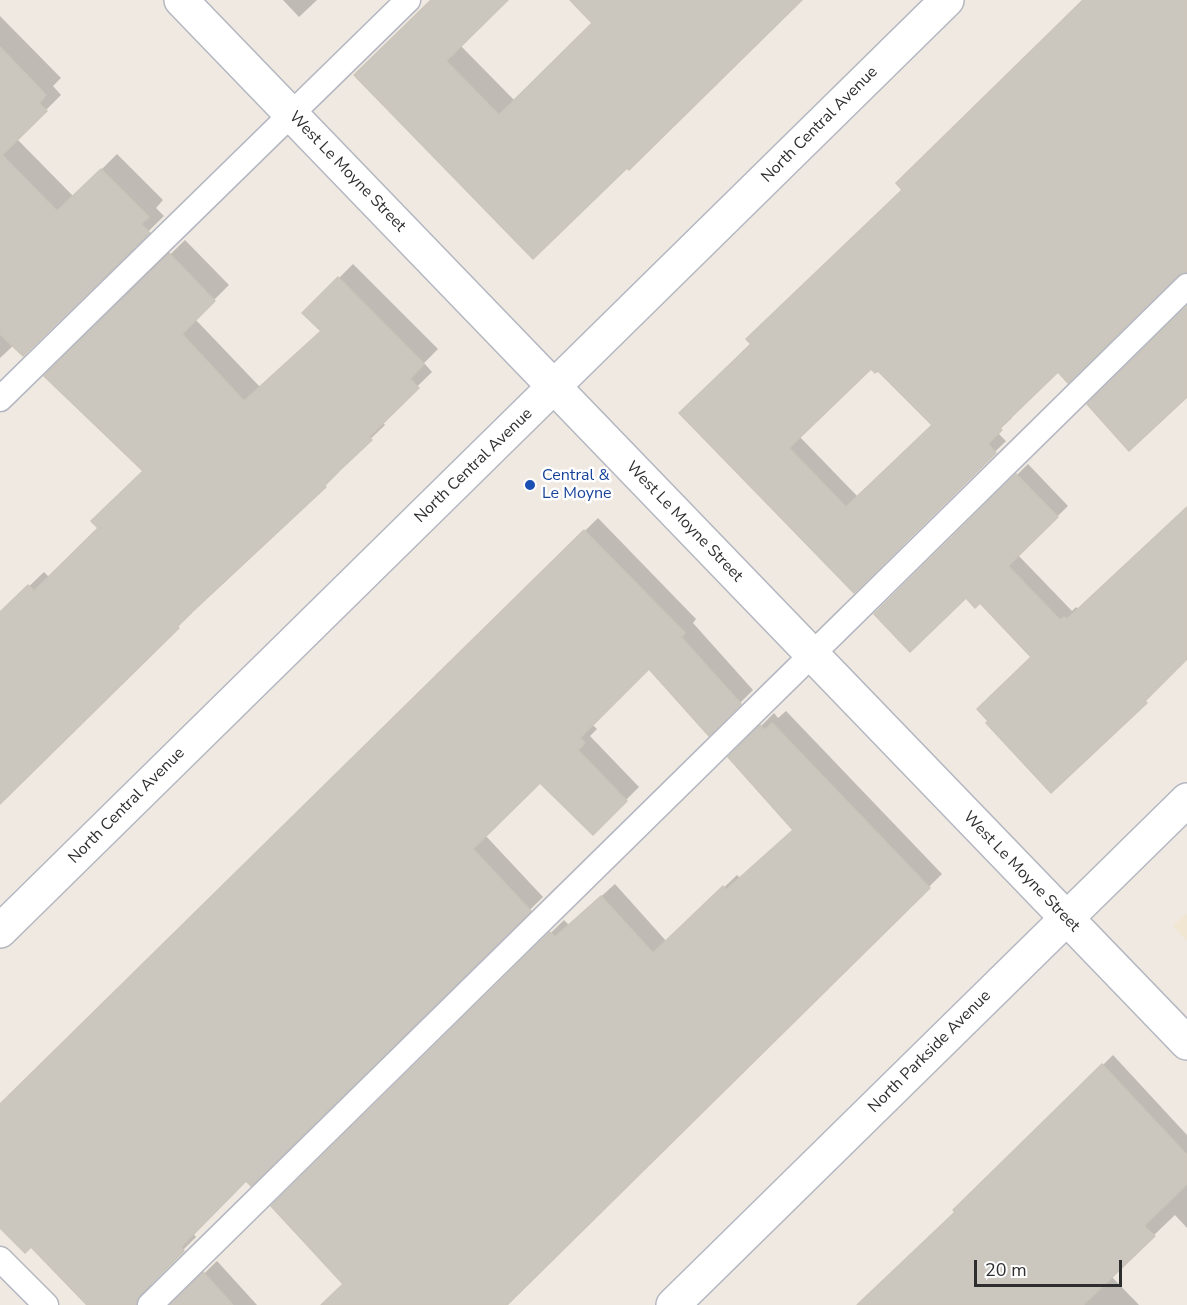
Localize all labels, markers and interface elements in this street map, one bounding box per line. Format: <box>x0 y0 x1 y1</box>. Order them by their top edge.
street label: North Central Avenue <box>758 63 882 187</box>
street label: West Le Moyne Street <box>285 108 409 236</box>
street label: North Central Avenue <box>411 405 537 527</box>
street label: West Le Moyne Street <box>622 458 746 586</box>
place label: Central & Le Moyne <box>542 466 612 504</box>
marker: Central & Le Moyne <box>523 478 537 492</box>
street label: North Central Avenue <box>65 744 189 868</box>
street label: West Le Moyne Street <box>959 808 1083 936</box>
street label: North Parkside Avenue <box>865 987 995 1117</box>
scale bar <box>977 1248 1126 1286</box>
text: 20 m <box>985 1258 1027 1282</box>

